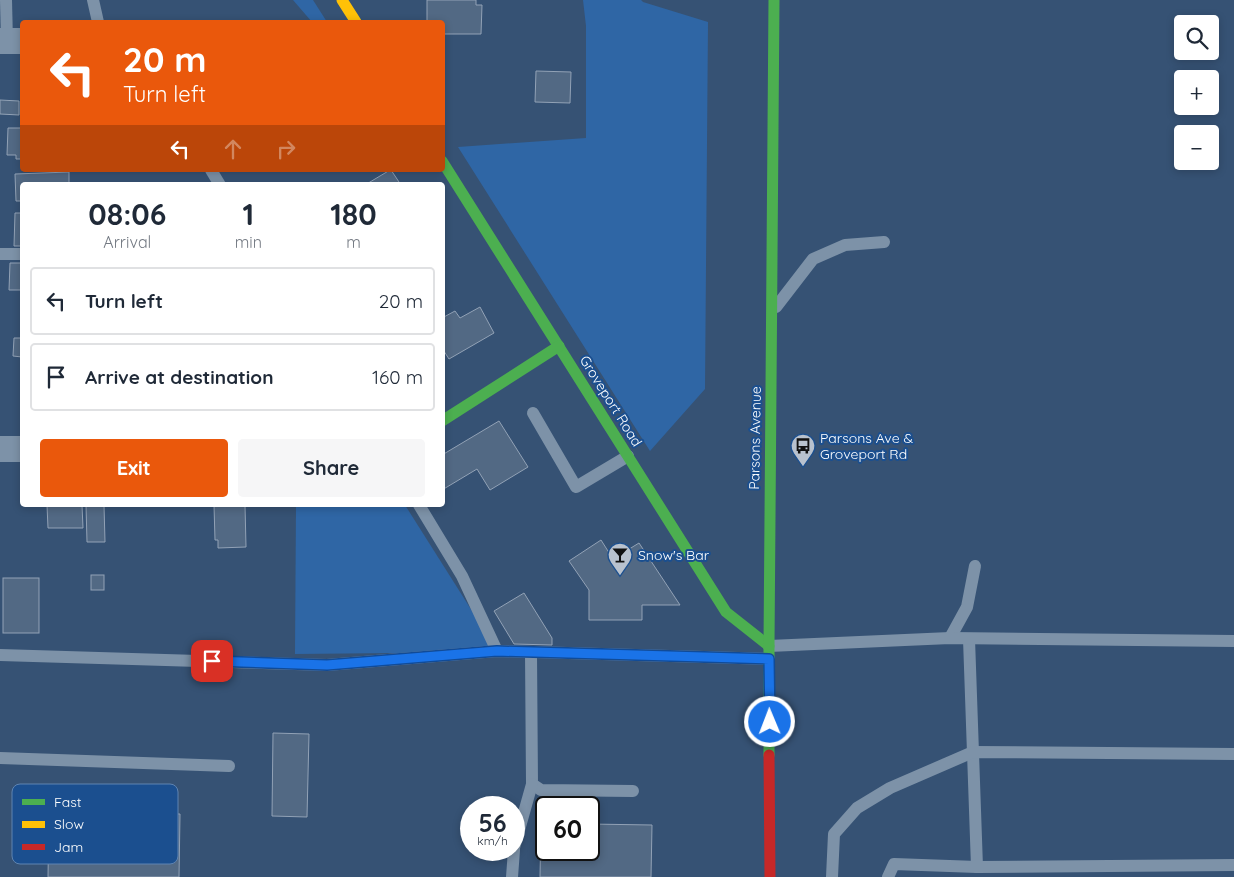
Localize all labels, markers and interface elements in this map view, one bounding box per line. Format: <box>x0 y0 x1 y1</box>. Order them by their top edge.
map controls <box>1174 15 1219 170</box>
button: search <box>1174 15 1219 60</box>
text: 20 m <box>123 37 206 81</box>
icon: left <box>40 40 105 105</box>
button: + <box>1174 70 1219 115</box>
text: Turn left <box>123 80 206 108</box>
button: − <box>1174 125 1219 170</box>
icon: left <box>166 135 194 163</box>
icon: ahead <box>219 135 247 163</box>
icon: right <box>272 135 300 163</box>
text: 08:06 <box>88 195 166 233</box>
text: 1 <box>242 195 254 233</box>
text: 180 <box>330 195 377 233</box>
text: Arrival <box>103 232 151 252</box>
text: min <box>235 232 262 252</box>
text: m <box>346 232 361 252</box>
icon: left <box>42 287 70 315</box>
text: Turn left <box>85 289 163 313</box>
text: 20 m <box>379 289 423 313</box>
street label: Groveport Road <box>576 352 646 450</box>
icon: arrive <box>42 363 70 391</box>
text: Arrive at destination <box>85 365 274 389</box>
text: 160 m <box>372 365 423 389</box>
street label: Parsons Avenue <box>745 386 765 490</box>
place label: Parsons Ave & Groveport Rd <box>820 429 913 463</box>
bus stop icon: Parsons Ave & Groveport Rd <box>790 433 816 467</box>
button: Exit <box>40 439 228 497</box>
button: Share <box>238 439 425 497</box>
bar icon: Snow's Bar <box>607 542 633 576</box>
place label: Snow's Bar <box>638 546 710 564</box>
pin <box>191 640 233 682</box>
icon: arrive <box>198 647 226 675</box>
position arrow <box>743 695 795 747</box>
legend <box>12 784 178 864</box>
text: Fast <box>54 793 82 811</box>
speed limit sign: 60 <box>535 796 600 861</box>
text: 56 <box>478 807 507 838</box>
text: Slow <box>54 815 84 833</box>
text: km/h <box>477 833 508 848</box>
text: Jam <box>54 838 83 856</box>

